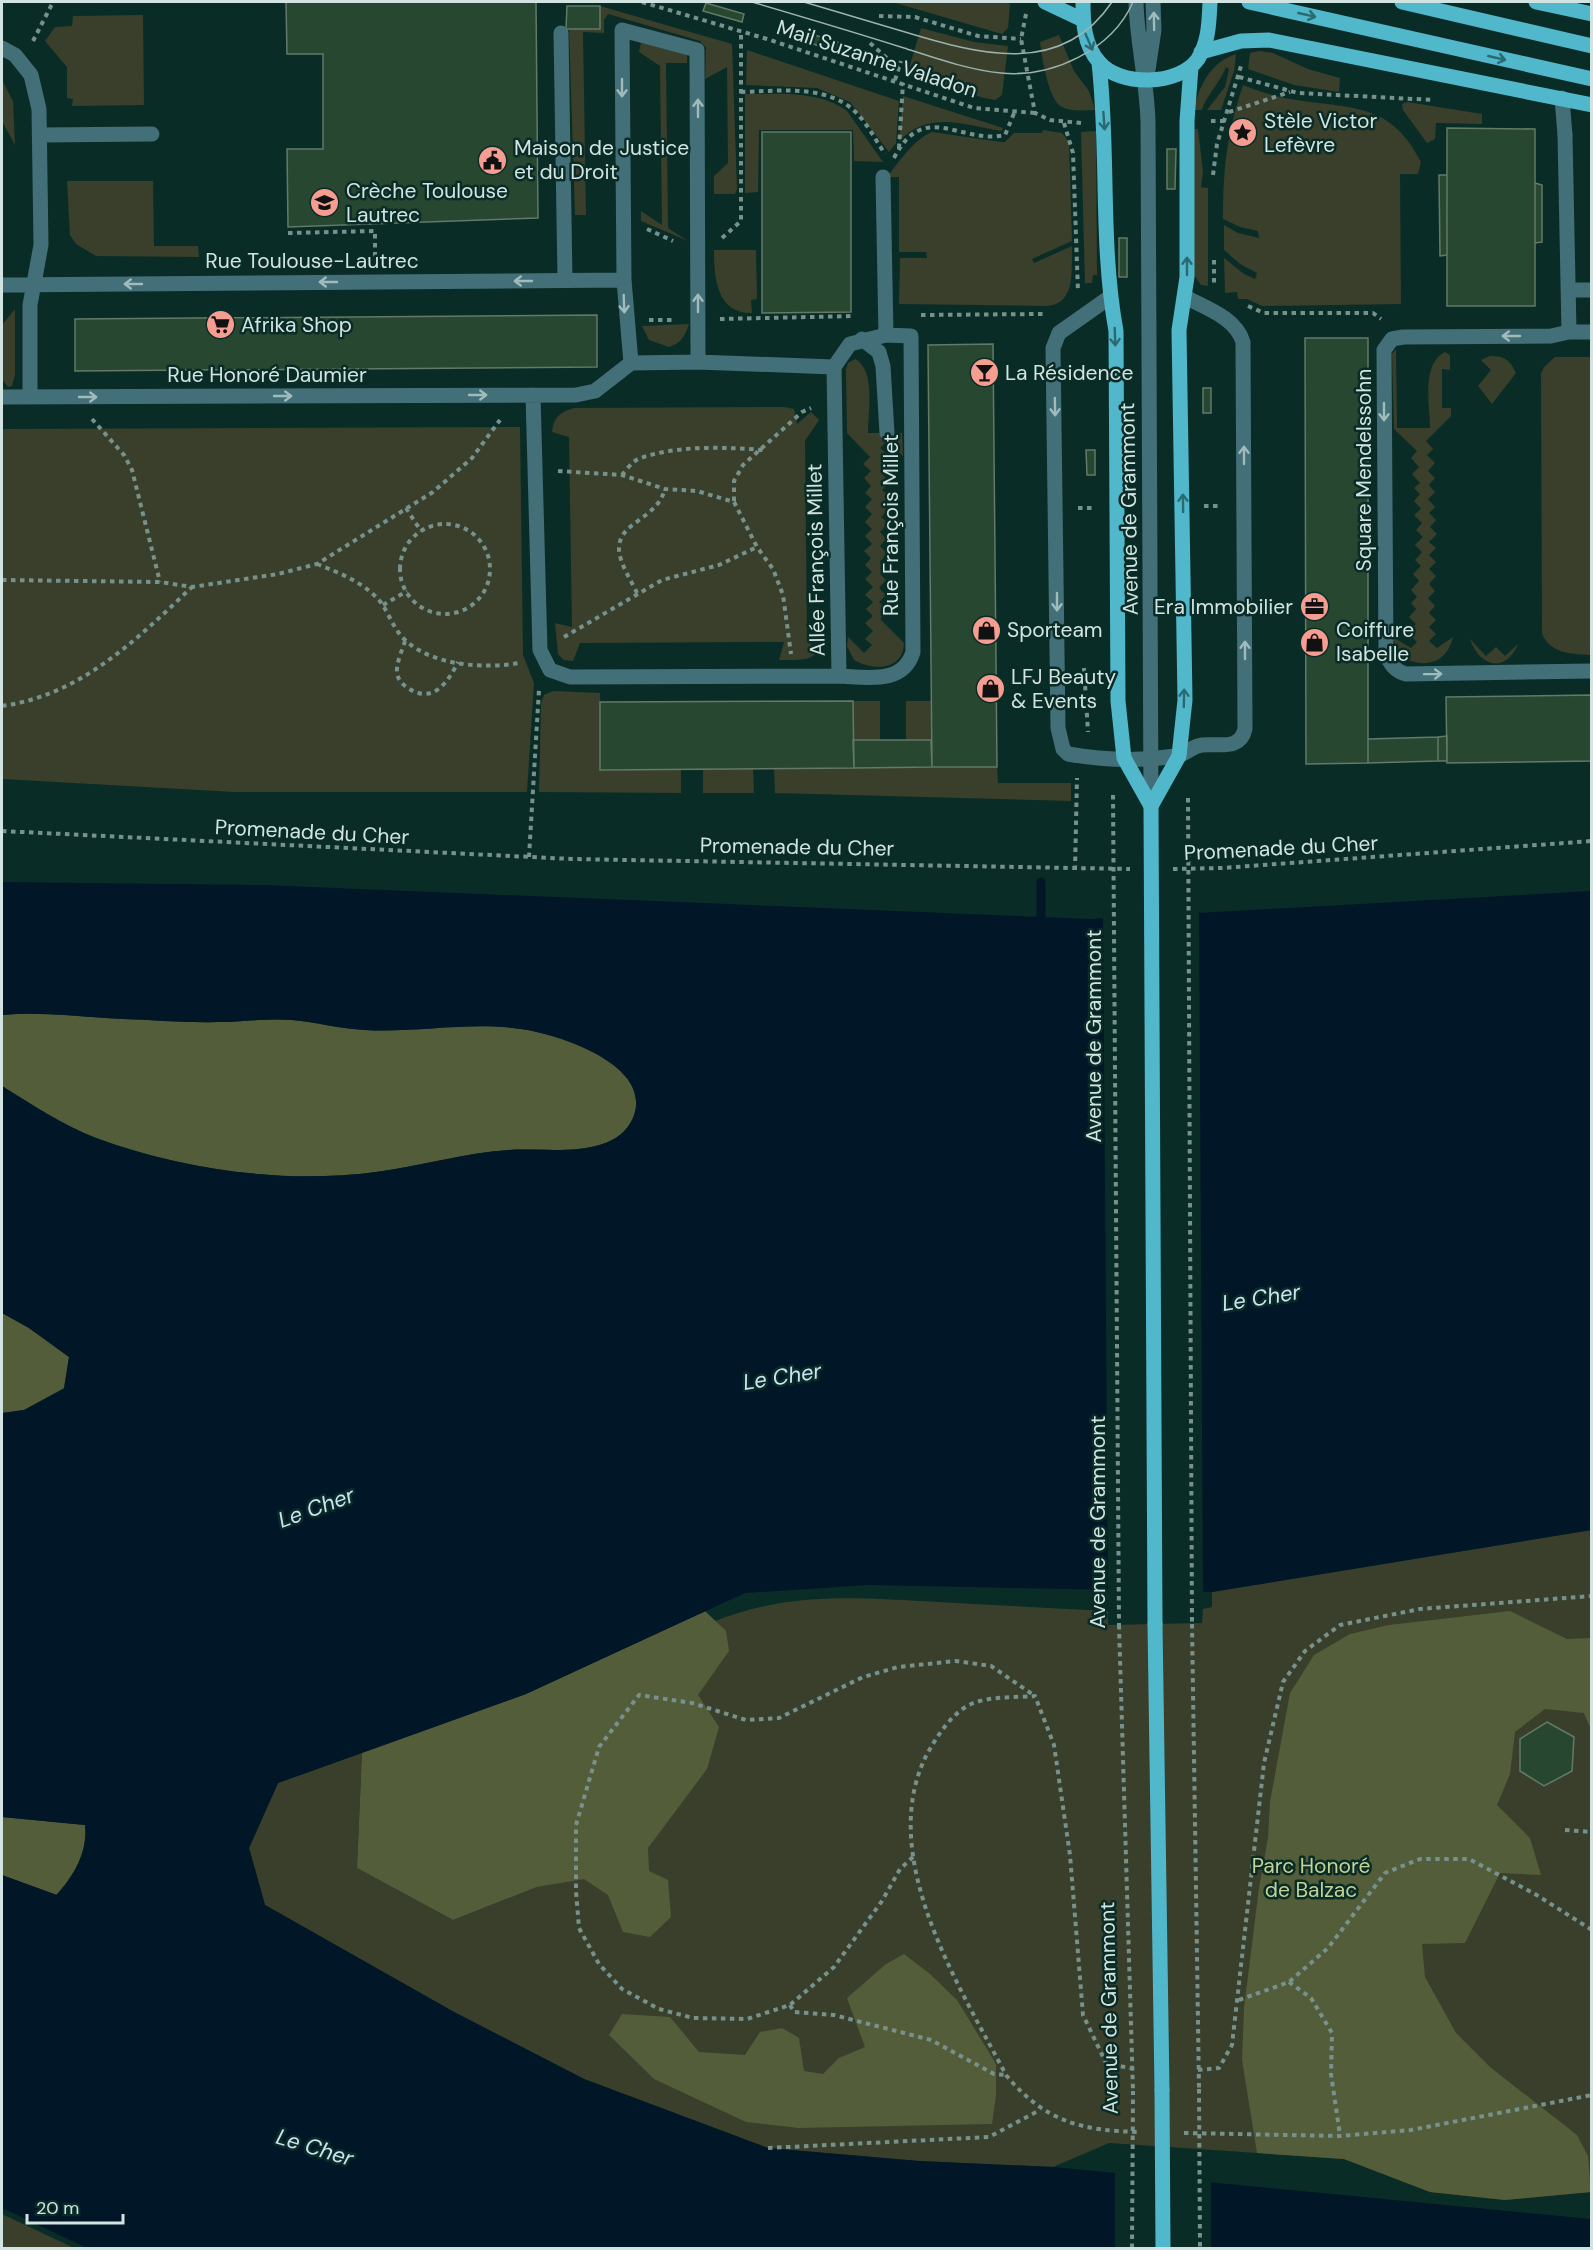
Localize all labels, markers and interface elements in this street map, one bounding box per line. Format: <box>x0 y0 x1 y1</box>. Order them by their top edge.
one-way arrow <box>1296 10 1316 21</box>
one-way arrow <box>1148 11 1159 31</box>
street label: Mail Suzanne Valadon <box>773 13 981 105</box>
one-way arrow <box>1084 33 1095 51</box>
one-way arrow <box>1487 53 1506 64</box>
one-way arrow <box>616 78 628 98</box>
one-way arrow <box>692 99 704 119</box>
place label: Stèle Victor Lefèvre <box>1264 107 1377 159</box>
one-way arrow <box>1099 111 1110 131</box>
place icon: Stèle Victor Lefèvre <box>1227 117 1259 149</box>
place label: Maison de Justice et du Droit <box>514 134 689 186</box>
public building icon: Maison de Justice et du Droit <box>477 144 509 176</box>
place label: Crèche Toulouse Lautrec <box>346 177 508 229</box>
school or university icon: Crèche Toulouse Lautrec <box>309 187 341 219</box>
street label: Rue Toulouse-Lautrec <box>205 247 419 275</box>
one-way arrow <box>1181 257 1193 277</box>
one-way arrow <box>514 275 534 287</box>
one-way arrow <box>319 276 339 288</box>
one-way arrow <box>124 278 144 290</box>
one-way arrow <box>619 294 630 314</box>
one-way arrow <box>692 294 704 314</box>
supermarket icon: Afrika Shop <box>204 309 236 341</box>
place label: Afrika Shop <box>241 311 352 339</box>
one-way arrow <box>1110 326 1121 346</box>
one-way arrow <box>1502 330 1522 342</box>
bar icon: La Résidence <box>968 357 1000 389</box>
place label: La Résidence <box>1005 359 1134 387</box>
street label: Rue Honoré Daumier <box>167 361 367 389</box>
street label: Square Mendelssohn <box>1350 369 1378 571</box>
one-way arrow <box>468 389 488 401</box>
one-way arrow <box>273 390 293 402</box>
one-way arrow <box>78 391 98 403</box>
one-way arrow <box>1049 396 1060 416</box>
one-way arrow <box>1378 401 1390 421</box>
street label: Avenue de Grammont <box>1113 402 1145 616</box>
street label: Rue François Millet <box>877 434 905 616</box>
one-way arrow <box>1238 445 1250 465</box>
street label: Allée François Millet <box>800 463 832 657</box>
one-way arrow <box>1177 493 1189 513</box>
one-way arrow <box>1051 591 1063 611</box>
office icon: Era Immobilier <box>1298 591 1330 623</box>
place label: Era Immobilier <box>1154 593 1293 621</box>
shop icon: Sporteam <box>970 614 1002 646</box>
place label: Sporteam <box>1007 616 1103 644</box>
place label: Coiffure Isabelle <box>1336 616 1414 668</box>
shop icon: Coiffure Isabelle <box>1299 626 1331 658</box>
one-way arrow <box>1239 640 1251 660</box>
place label: LFJ Beauty & Events <box>1011 663 1116 715</box>
one-way arrow <box>1423 668 1443 680</box>
shop icon: LFJ Beauty & Events <box>974 673 1006 705</box>
one-way arrow <box>1178 688 1190 708</box>
street label: Promenade du Cher <box>214 813 410 851</box>
street label: Promenade du Cher <box>1183 829 1379 867</box>
street label: Promenade du Cher <box>700 831 895 863</box>
street label: Avenue de Grammont <box>1080 930 1108 1142</box>
water label: Le Cher <box>1220 1277 1303 1318</box>
water label: Le Cher <box>741 1356 824 1397</box>
street label: Avenue de Grammont <box>1084 1416 1112 1628</box>
water label: Le Cher <box>274 1480 359 1535</box>
park label: Parc Honoré de Balzac <box>1252 1852 1370 1904</box>
street label: Avenue de Grammont <box>1093 1901 1125 2115</box>
water label: Le Cher <box>273 2122 358 2173</box>
scale bar <box>27 2187 123 2225</box>
text: 20 m <box>36 2196 79 2220</box>

